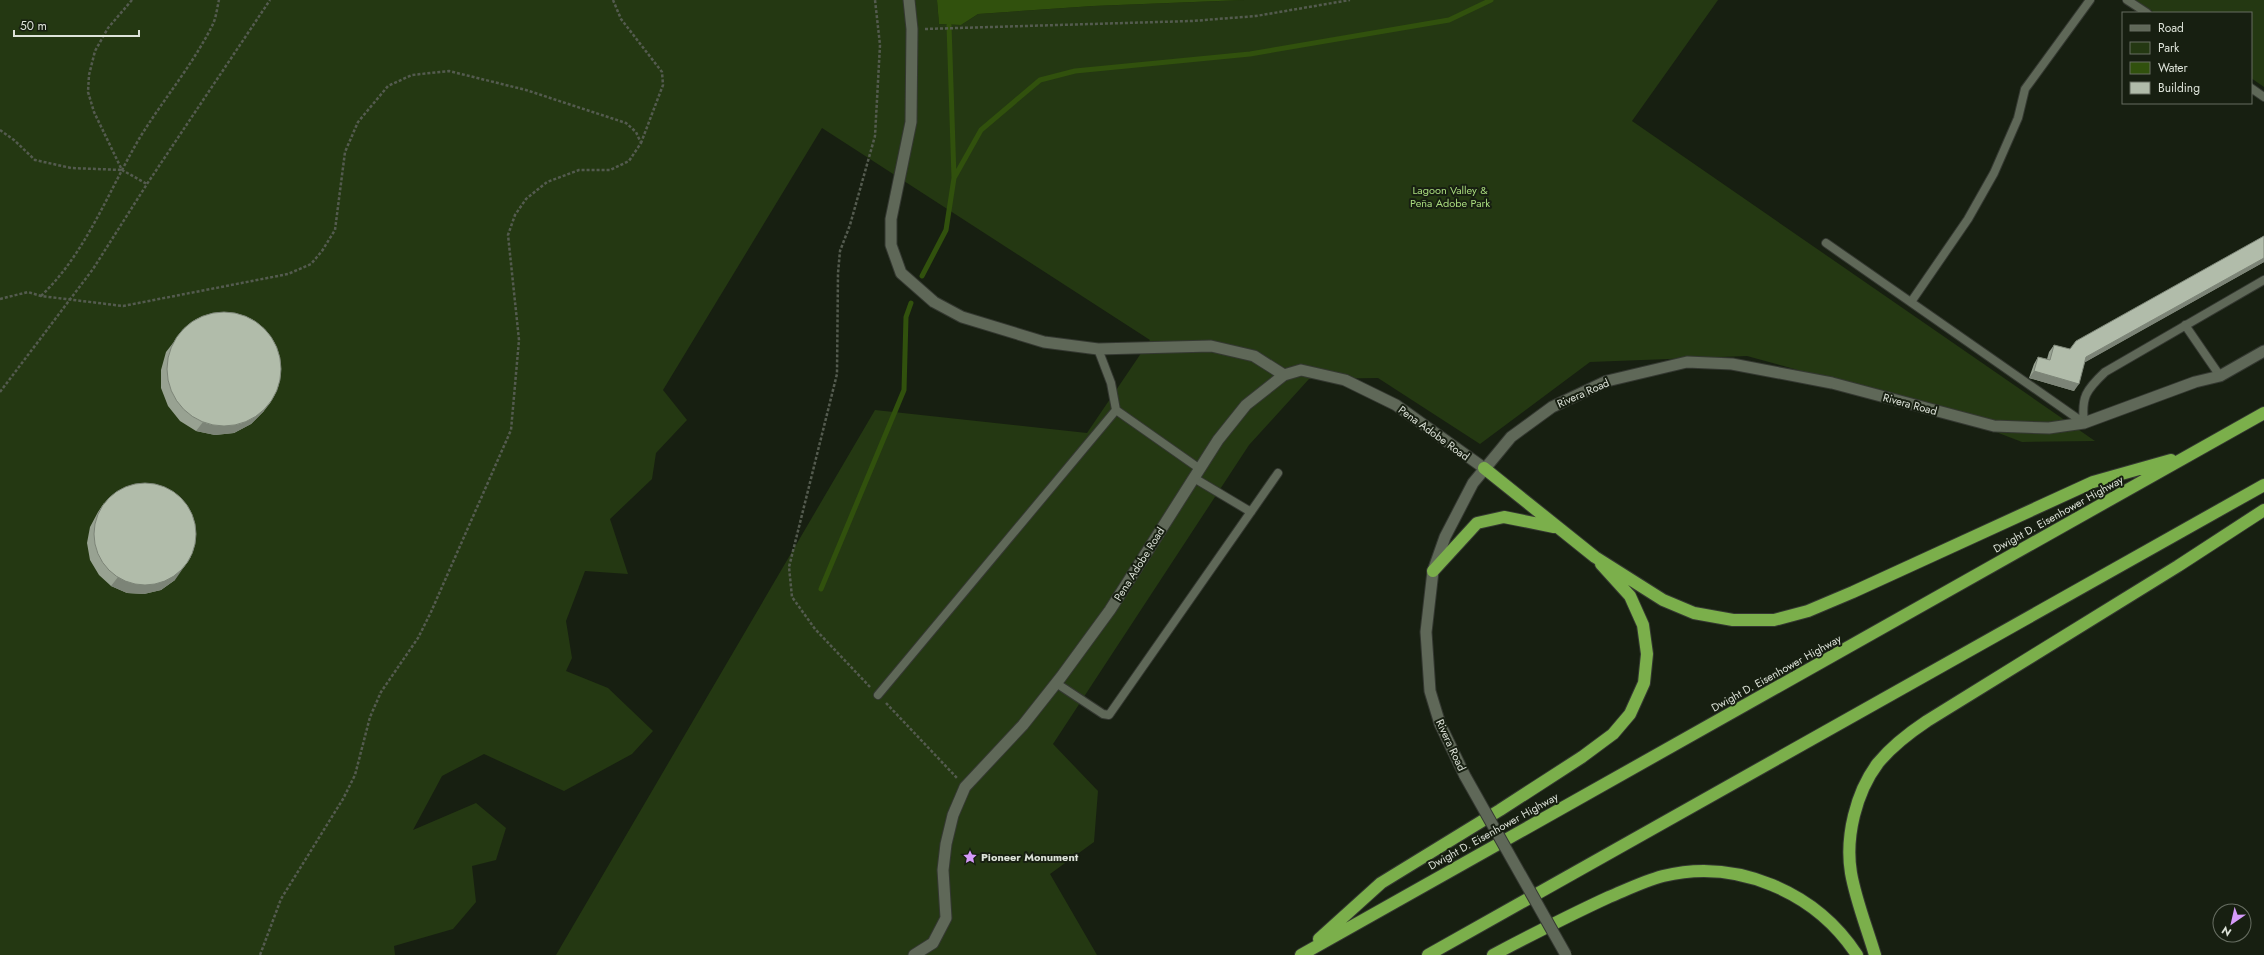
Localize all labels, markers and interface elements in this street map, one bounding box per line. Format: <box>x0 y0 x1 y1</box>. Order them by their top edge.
scale bar <box>14 12 139 38</box>
legend <box>2122 12 2252 104</box>
text: 50 m <box>20 17 47 35</box>
text: Road <box>2158 19 2184 37</box>
text: Park <box>2158 39 2180 57</box>
text: Water <box>2158 59 2189 77</box>
text: Building <box>2158 79 2200 97</box>
park label: Lagoon Valley & Peña Adobe Park <box>1410 182 1490 211</box>
street label: Rivera Road <box>1554 374 1612 412</box>
street label: Rivera Road <box>1881 389 1939 419</box>
street label: Pena Adobe Road <box>1395 402 1473 464</box>
street label: Dwight D. Eisenhower Highway <box>1990 471 2126 556</box>
street label: Pena Adobe Road <box>1110 524 1168 604</box>
street label: Dwight D. Eisenhower Highway <box>1708 630 1844 715</box>
street label: Rivera Road <box>1432 716 1470 774</box>
street label: Dwight D. Eisenhower Highway <box>1425 788 1561 873</box>
place icon: Pioneer Monument <box>962 849 978 865</box>
place label: Pioneer Monument <box>981 849 1079 865</box>
north arrow <box>2212 903 2252 943</box>
text: N <box>2218 922 2235 940</box>

